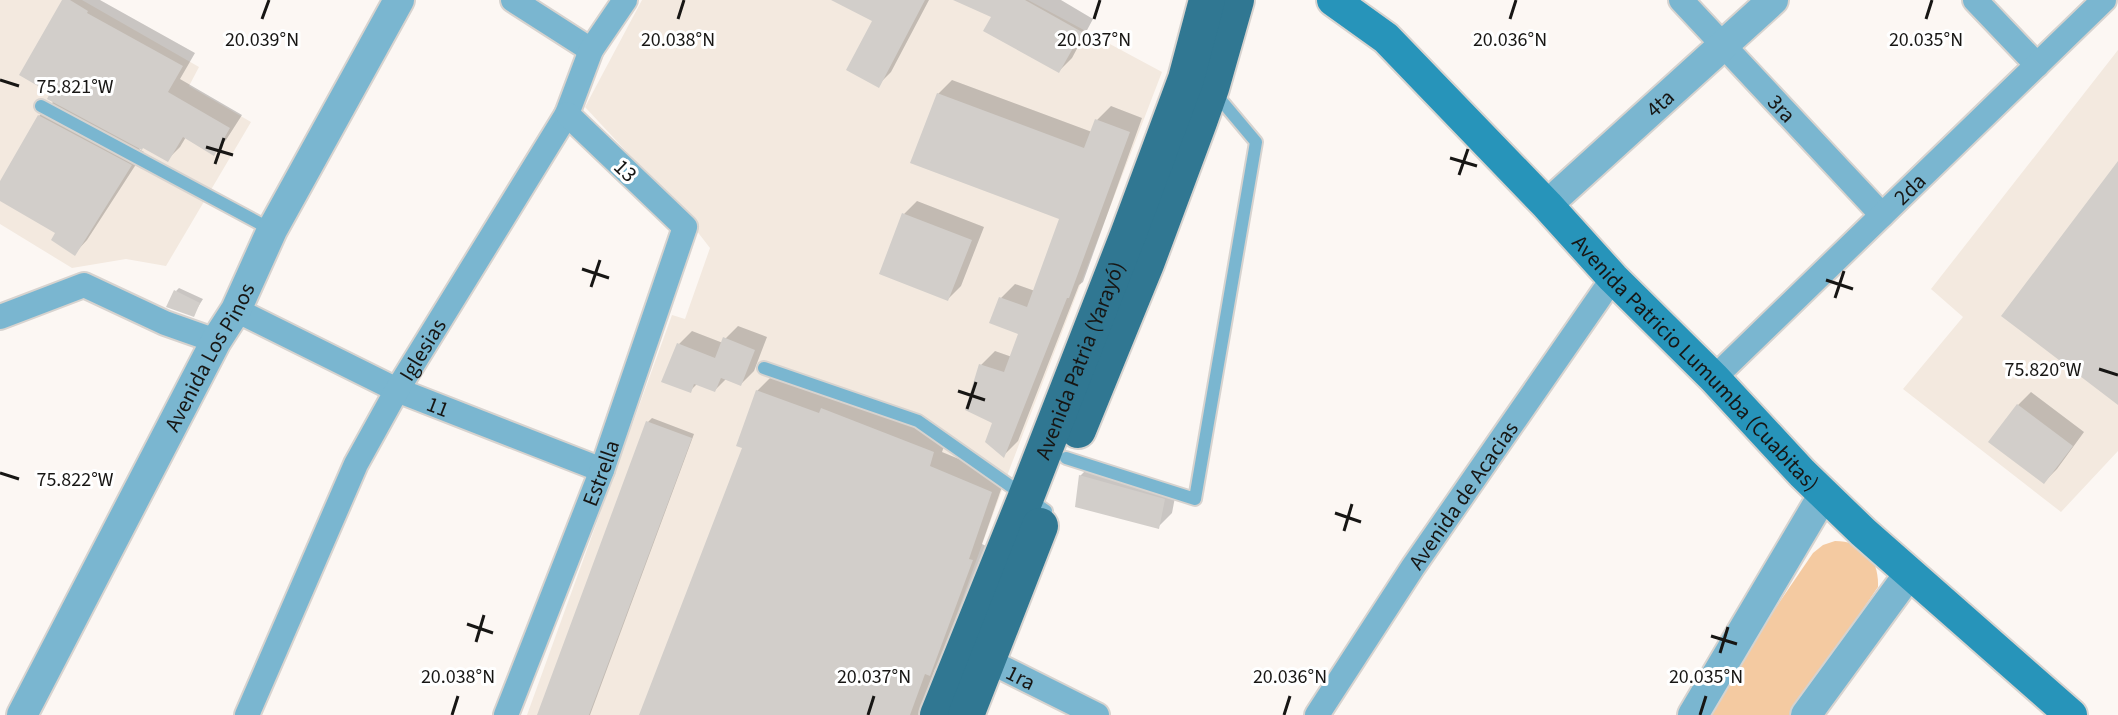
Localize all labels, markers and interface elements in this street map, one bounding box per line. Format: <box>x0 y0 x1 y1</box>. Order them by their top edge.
text: 20.039°N <box>225 26 299 54</box>
text: 20.038°N <box>641 26 715 54</box>
text: 20.037°N <box>1057 26 1131 54</box>
text: 20.036°N <box>1473 26 1547 54</box>
text: 20.035°N <box>1889 26 1963 54</box>
text: 75.821°W <box>36 73 114 101</box>
street label: 4ta <box>1639 82 1682 125</box>
street label: 3ra <box>1760 87 1803 130</box>
street label: 13 <box>606 152 644 190</box>
street label: 2da <box>1887 166 1933 213</box>
street label: Avenida Patricio Lumumba (Cuabitas) <box>1564 228 1826 499</box>
street label: Avenida Patria (Yarayó) <box>1027 257 1133 464</box>
street label: Avenida Los Pinos <box>157 278 263 437</box>
street label: Iglesias <box>391 312 454 387</box>
text: 75.820°W <box>2004 356 2082 384</box>
street label: 11 <box>422 388 454 426</box>
street label: Avenida de Acacias <box>1401 415 1526 576</box>
street label: Estrella <box>574 436 628 511</box>
text: 75.822°W <box>36 466 114 494</box>
street label: 1ra <box>1000 657 1041 699</box>
text: 20.038°N <box>421 663 495 691</box>
text: 20.037°N <box>837 663 911 691</box>
text: 20.036°N <box>1253 663 1327 691</box>
text: 20.035°N <box>1669 663 1743 691</box>

